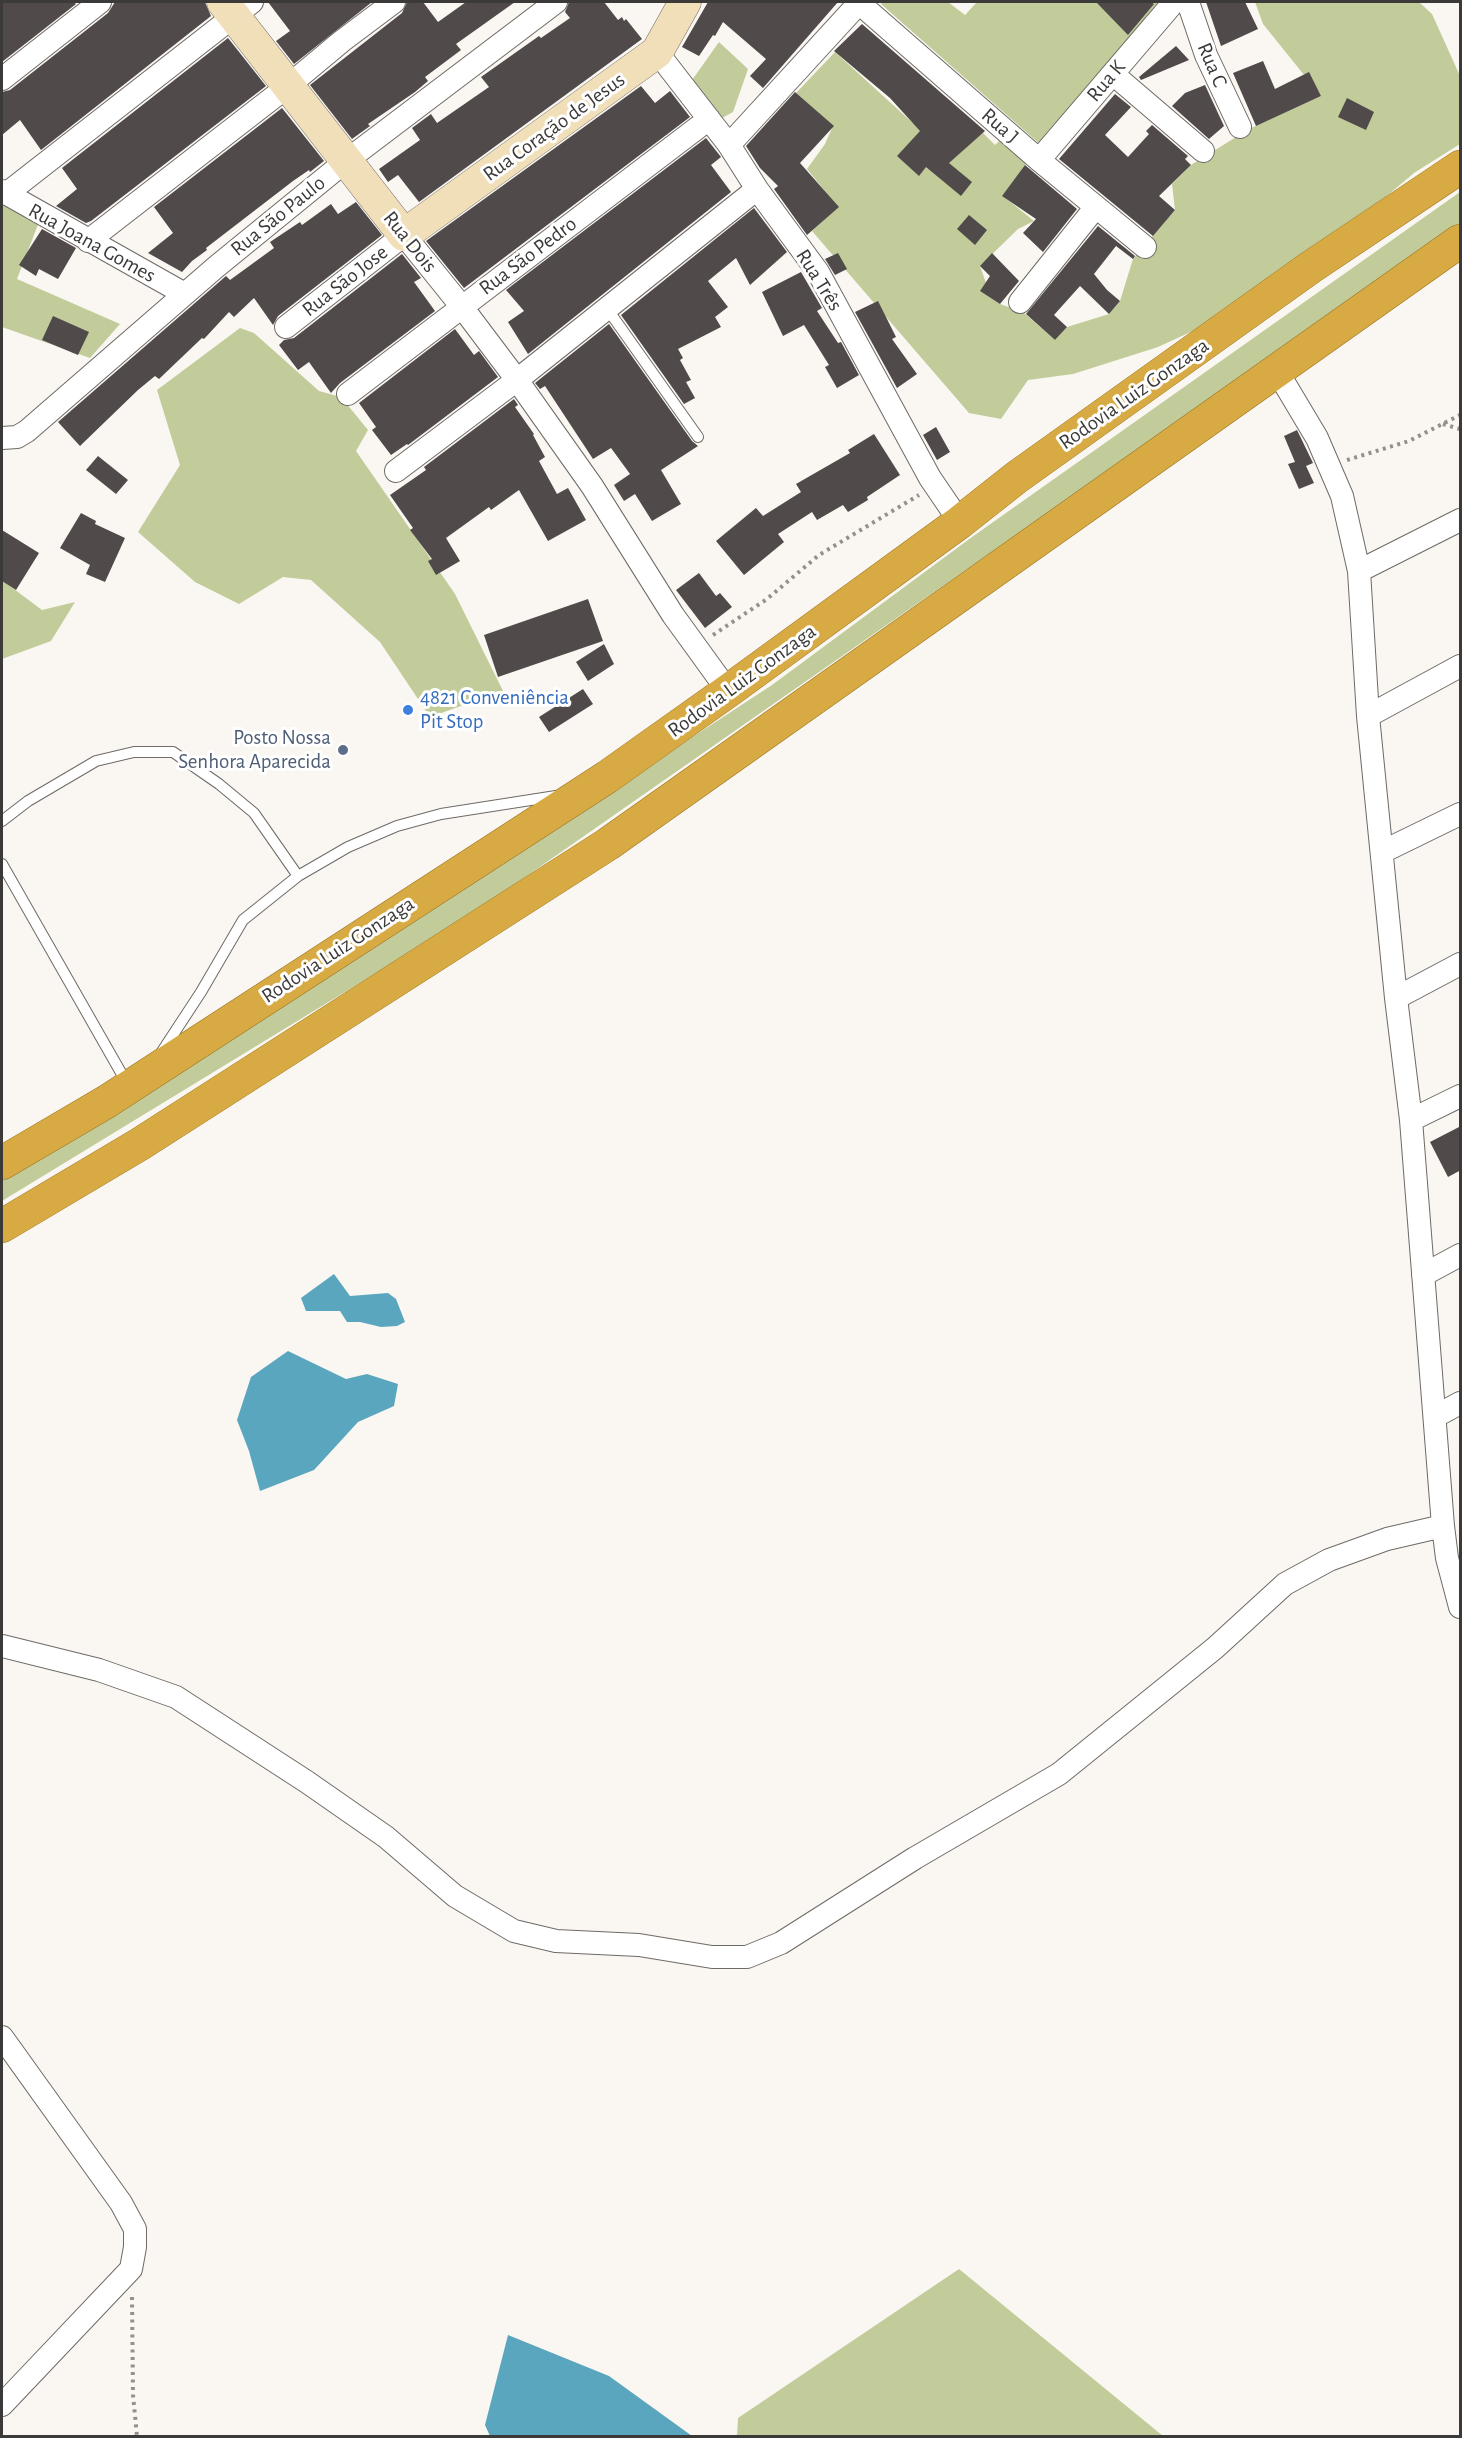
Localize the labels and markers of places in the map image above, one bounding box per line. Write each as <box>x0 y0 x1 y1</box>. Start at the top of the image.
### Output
place label: 4821 Conveniência Pit Stop <box>420 685 569 735</box>
marker: 4821 Conveniência Pit Stop <box>401 703 415 717</box>
place label: Posto Nossa Senhora Aparecida <box>178 725 331 775</box>
marker: Posto Nossa Senhora Aparecida <box>336 743 350 757</box>

